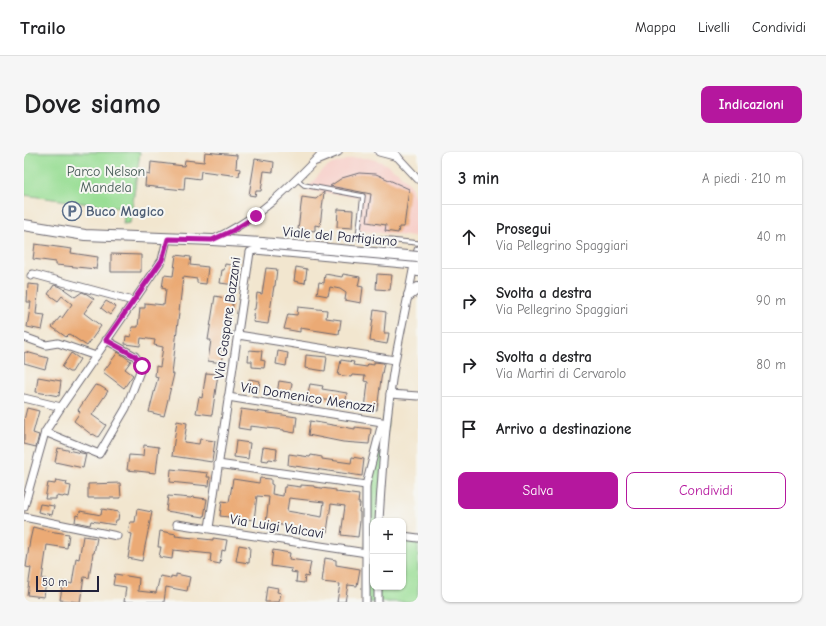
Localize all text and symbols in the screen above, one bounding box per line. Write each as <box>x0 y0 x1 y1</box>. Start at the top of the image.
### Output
text: Trailo <box>20 17 66 39</box>
text: Mappa <box>635 19 676 36</box>
text: Livelli <box>698 19 730 36</box>
text: Condividi <box>752 19 806 36</box>
button: Indicazioni <box>701 86 802 123</box>
text: Dove siamo <box>24 88 161 120</box>
park label: Parco Nelson Mandela <box>67 163 145 196</box>
text: 3 min <box>458 169 499 188</box>
text: A piedi · 210 m <box>702 171 786 186</box>
parking icon: Buco Magico <box>61 200 83 222</box>
place label: Buco Magico <box>86 203 164 220</box>
route end <box>247 207 265 225</box>
text: Prosegui <box>496 220 551 238</box>
street label: Viale del Partigiano <box>282 223 398 250</box>
icon: ahead <box>458 226 480 248</box>
text: 40 m <box>757 229 786 244</box>
text: Via Pellegrino Spaggiari <box>496 238 628 253</box>
street label: Via Gaspare Bazzani <box>211 256 244 380</box>
text: Svolta a destra <box>496 284 592 302</box>
icon: right <box>458 290 480 312</box>
text: 90 m <box>756 293 786 308</box>
text: Via Pellegrino Spaggiari <box>496 302 628 317</box>
text: Svolta a destra <box>496 348 592 366</box>
icon: right <box>458 354 480 376</box>
route start <box>133 357 151 375</box>
text: 80 m <box>756 357 786 372</box>
text: Via Martiri di Cervarolo <box>496 366 626 381</box>
street label: Via Domenico Menozzi <box>239 378 376 417</box>
icon: arrive <box>458 418 480 440</box>
text: Arrivo a destinazione <box>496 420 631 438</box>
button: Salva <box>458 472 618 509</box>
button: Condividi <box>626 472 786 509</box>
street label: Via Luigi Valcavi <box>229 511 325 542</box>
map controls <box>370 518 406 590</box>
button: + <box>370 518 406 554</box>
button: − <box>370 554 406 590</box>
scale bar <box>36 574 99 593</box>
text: 50 m <box>42 576 67 589</box>

